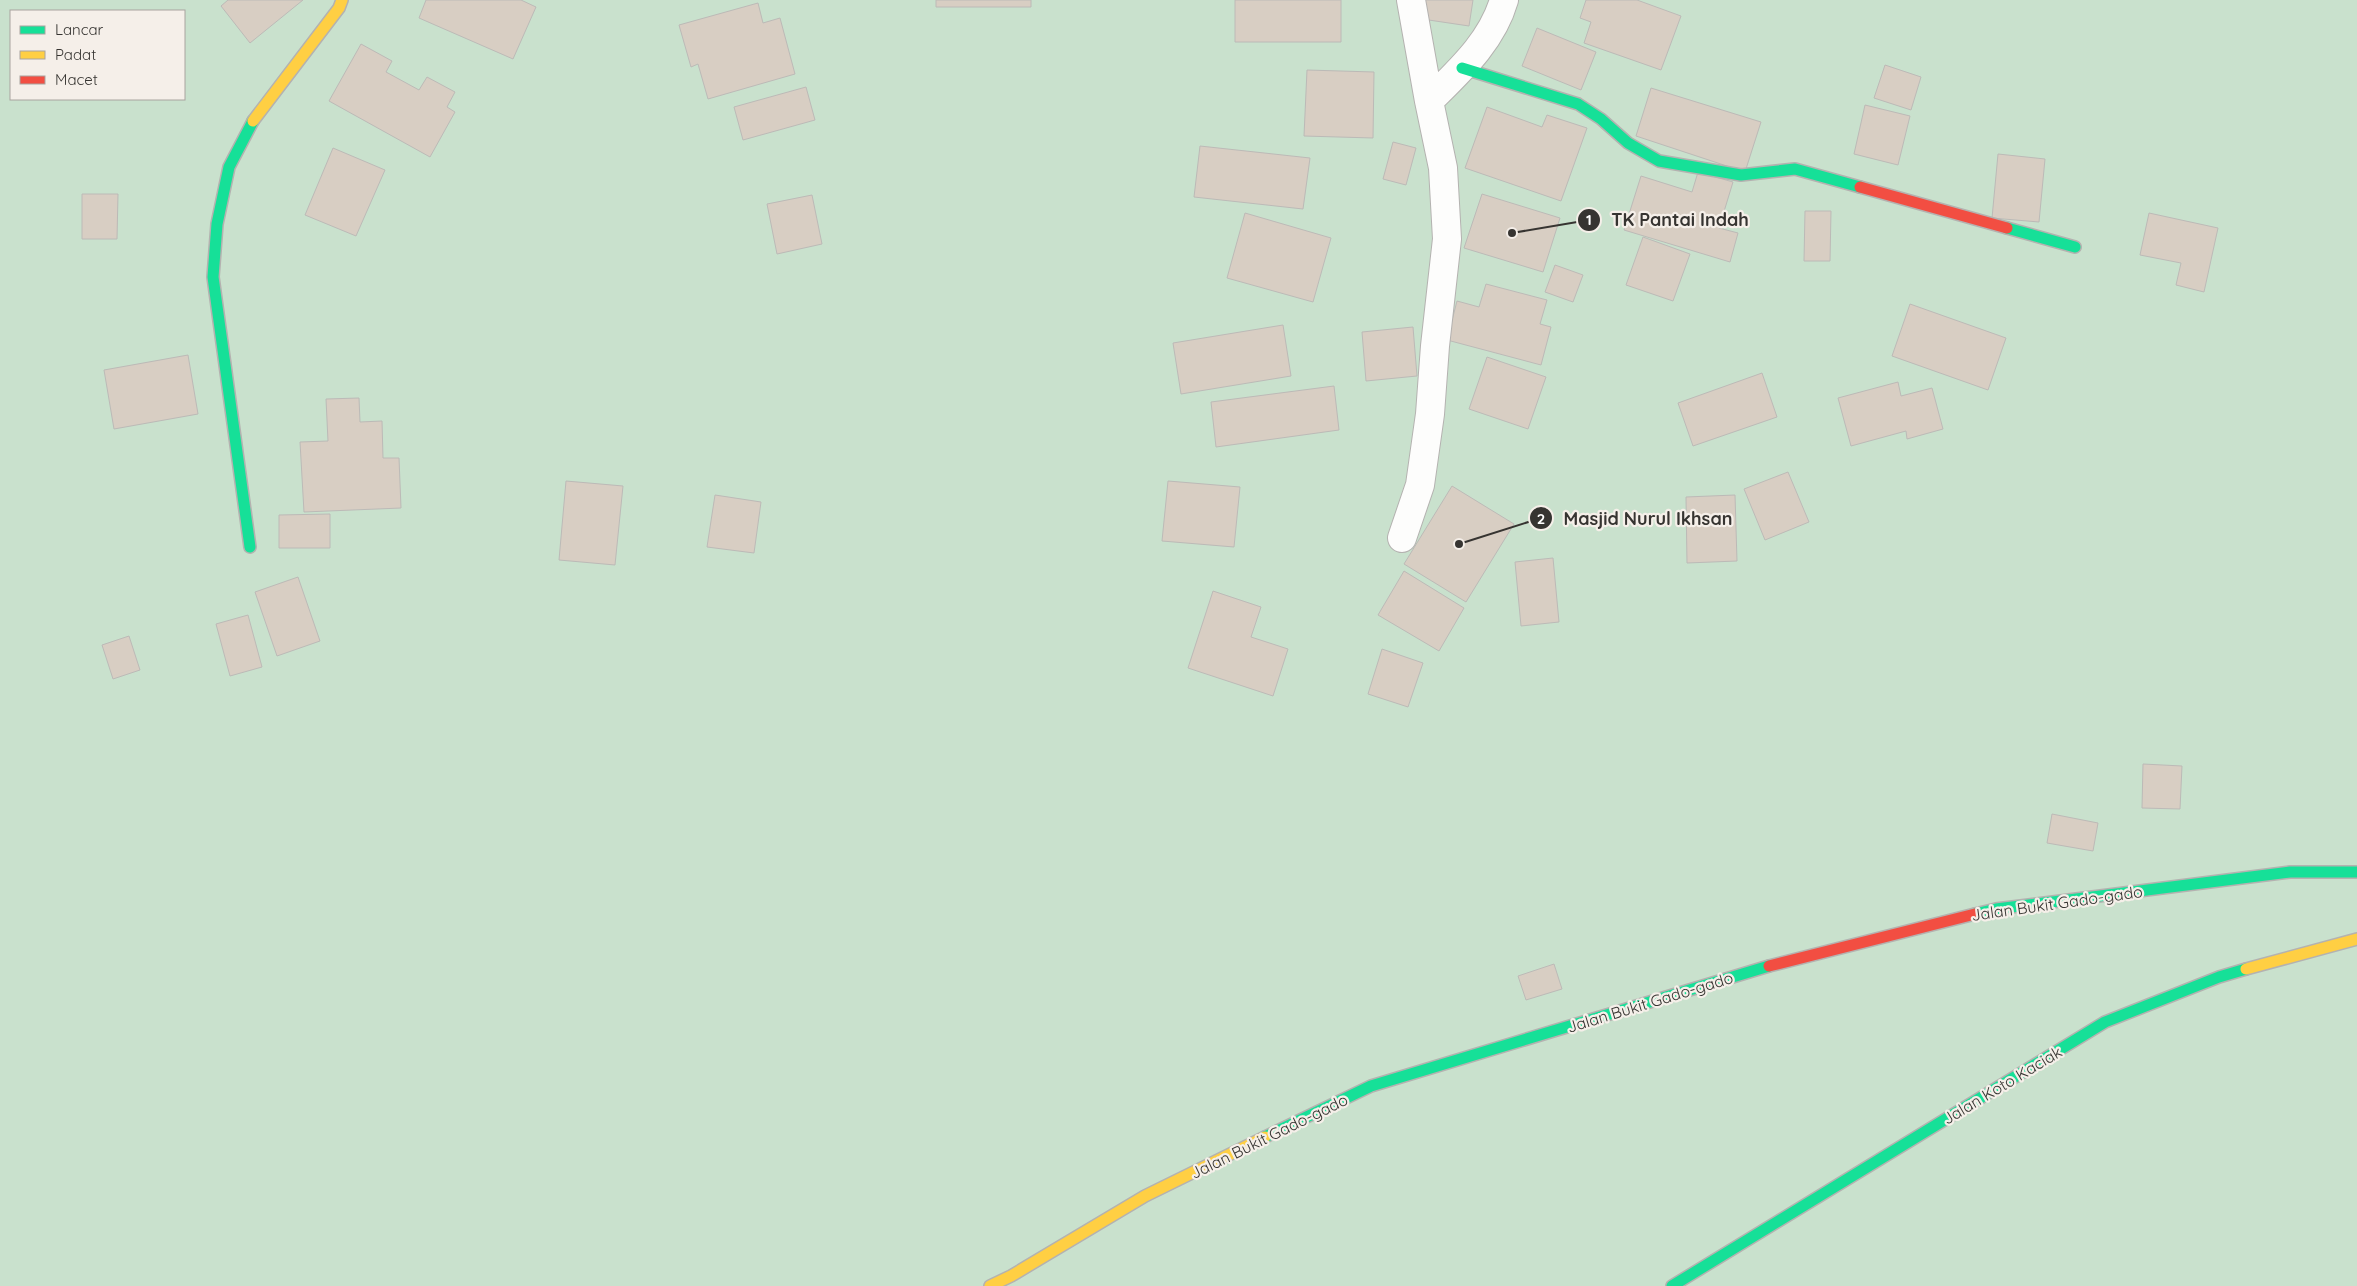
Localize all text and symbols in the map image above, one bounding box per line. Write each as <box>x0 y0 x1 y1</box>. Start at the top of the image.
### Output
legend <box>10 10 185 100</box>
text: Lancar <box>55 20 104 39</box>
text: Padat <box>55 45 96 64</box>
text: Macet <box>55 70 98 89</box>
callout: TK Pantai Indah <box>1576 203 1759 236</box>
text: TK Pantai Indah <box>1611 208 1749 231</box>
text: 1 <box>1586 210 1592 229</box>
callout: Masjid Nurul Ikhsan <box>1528 502 1742 535</box>
text: Masjid Nurul Ikhsan <box>1564 507 1732 530</box>
text: 2 <box>1537 509 1545 528</box>
street label: Jalan Bukit Gado-gado <box>1970 881 2144 925</box>
street label: Jalan Bukit Gado-gado <box>1564 967 1736 1037</box>
street label: Jalan Koto Kaciak <box>1939 1041 2065 1129</box>
street label: Jalan Bukit Gado-gado <box>1187 1089 1351 1183</box>

